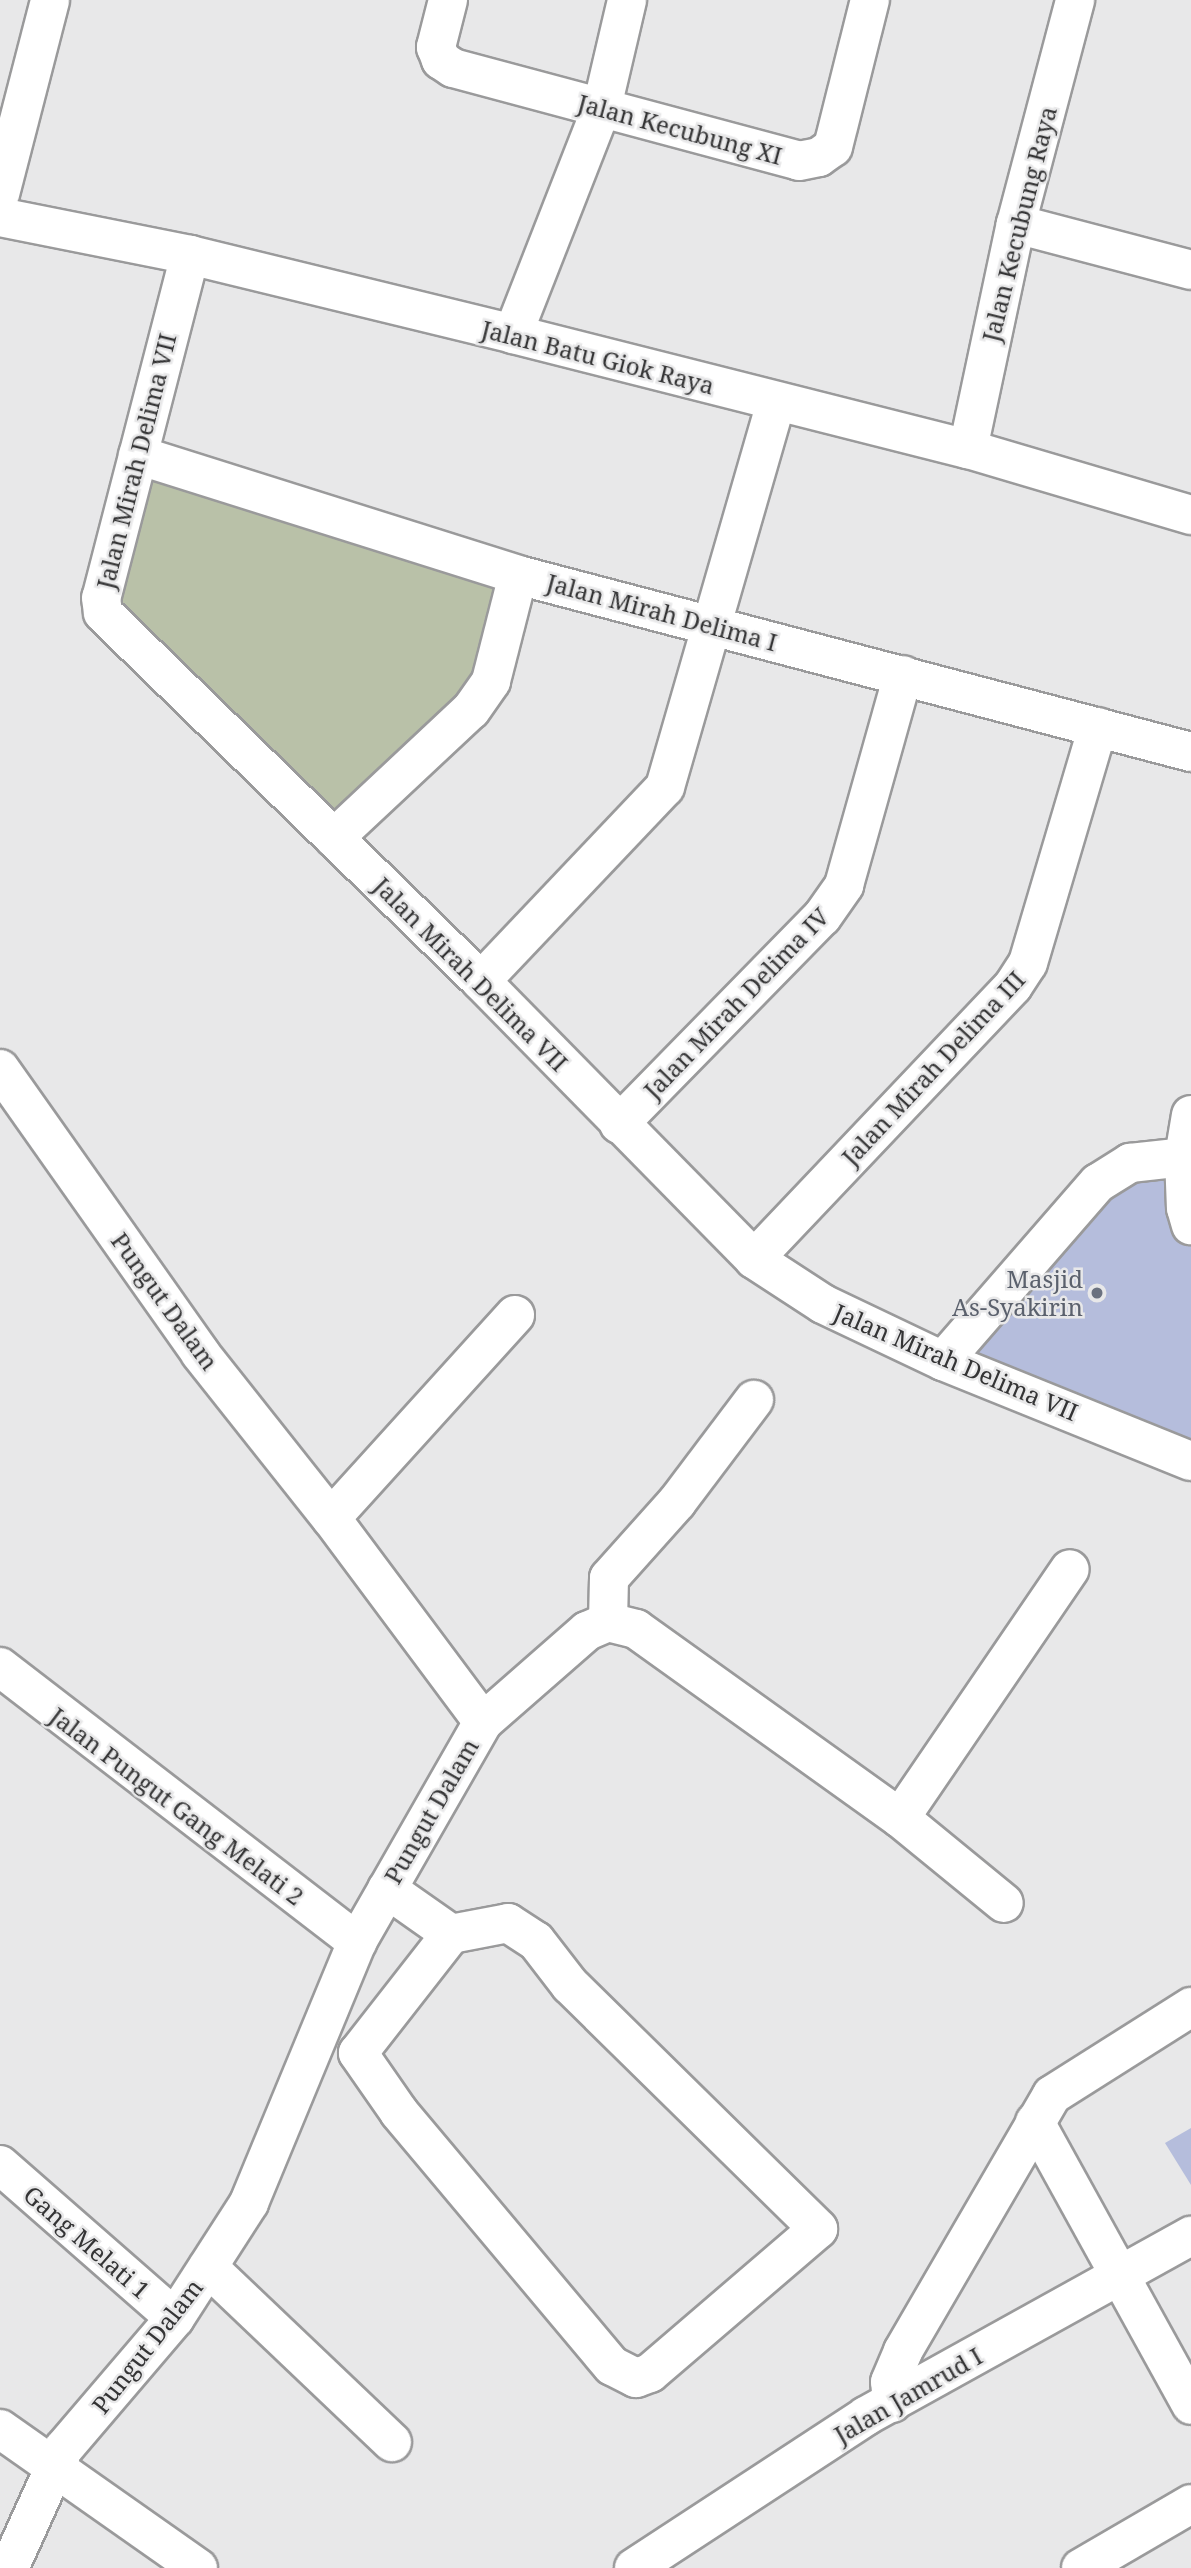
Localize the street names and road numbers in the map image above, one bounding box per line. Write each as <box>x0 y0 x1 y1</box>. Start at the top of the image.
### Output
street label: Jalan Kecubung XI <box>575 88 785 170</box>
street label: Jalan Kecubung Raya <box>976 103 1062 345</box>
street label: Jalan Batu Giok Raya <box>479 314 717 400</box>
street label: Jalan Mirah Delima VII <box>90 330 182 592</box>
street label: Jalan Mirah Delima I <box>544 567 780 657</box>
street label: Jalan Mirah Delima VII <box>368 871 574 1077</box>
street label: Jalan Mirah Delima IV <box>638 902 834 1104</box>
street label: Jalan Mirah Delima III <box>836 965 1030 1171</box>
street label: Pungut Dalam <box>106 1227 224 1375</box>
street label: Jalan Mirah Delima VII <box>830 1297 1082 1427</box>
street label: Jalan Pungut Gang Melati 2 <box>44 1701 310 1911</box>
street label: Pungut Dalam <box>378 1733 484 1889</box>
street label: Gang Melati 1 <box>18 2180 156 2304</box>
street label: Pungut Dalam <box>86 2273 208 2419</box>
street label: Jalan Jamrud I <box>829 2341 987 2449</box>

